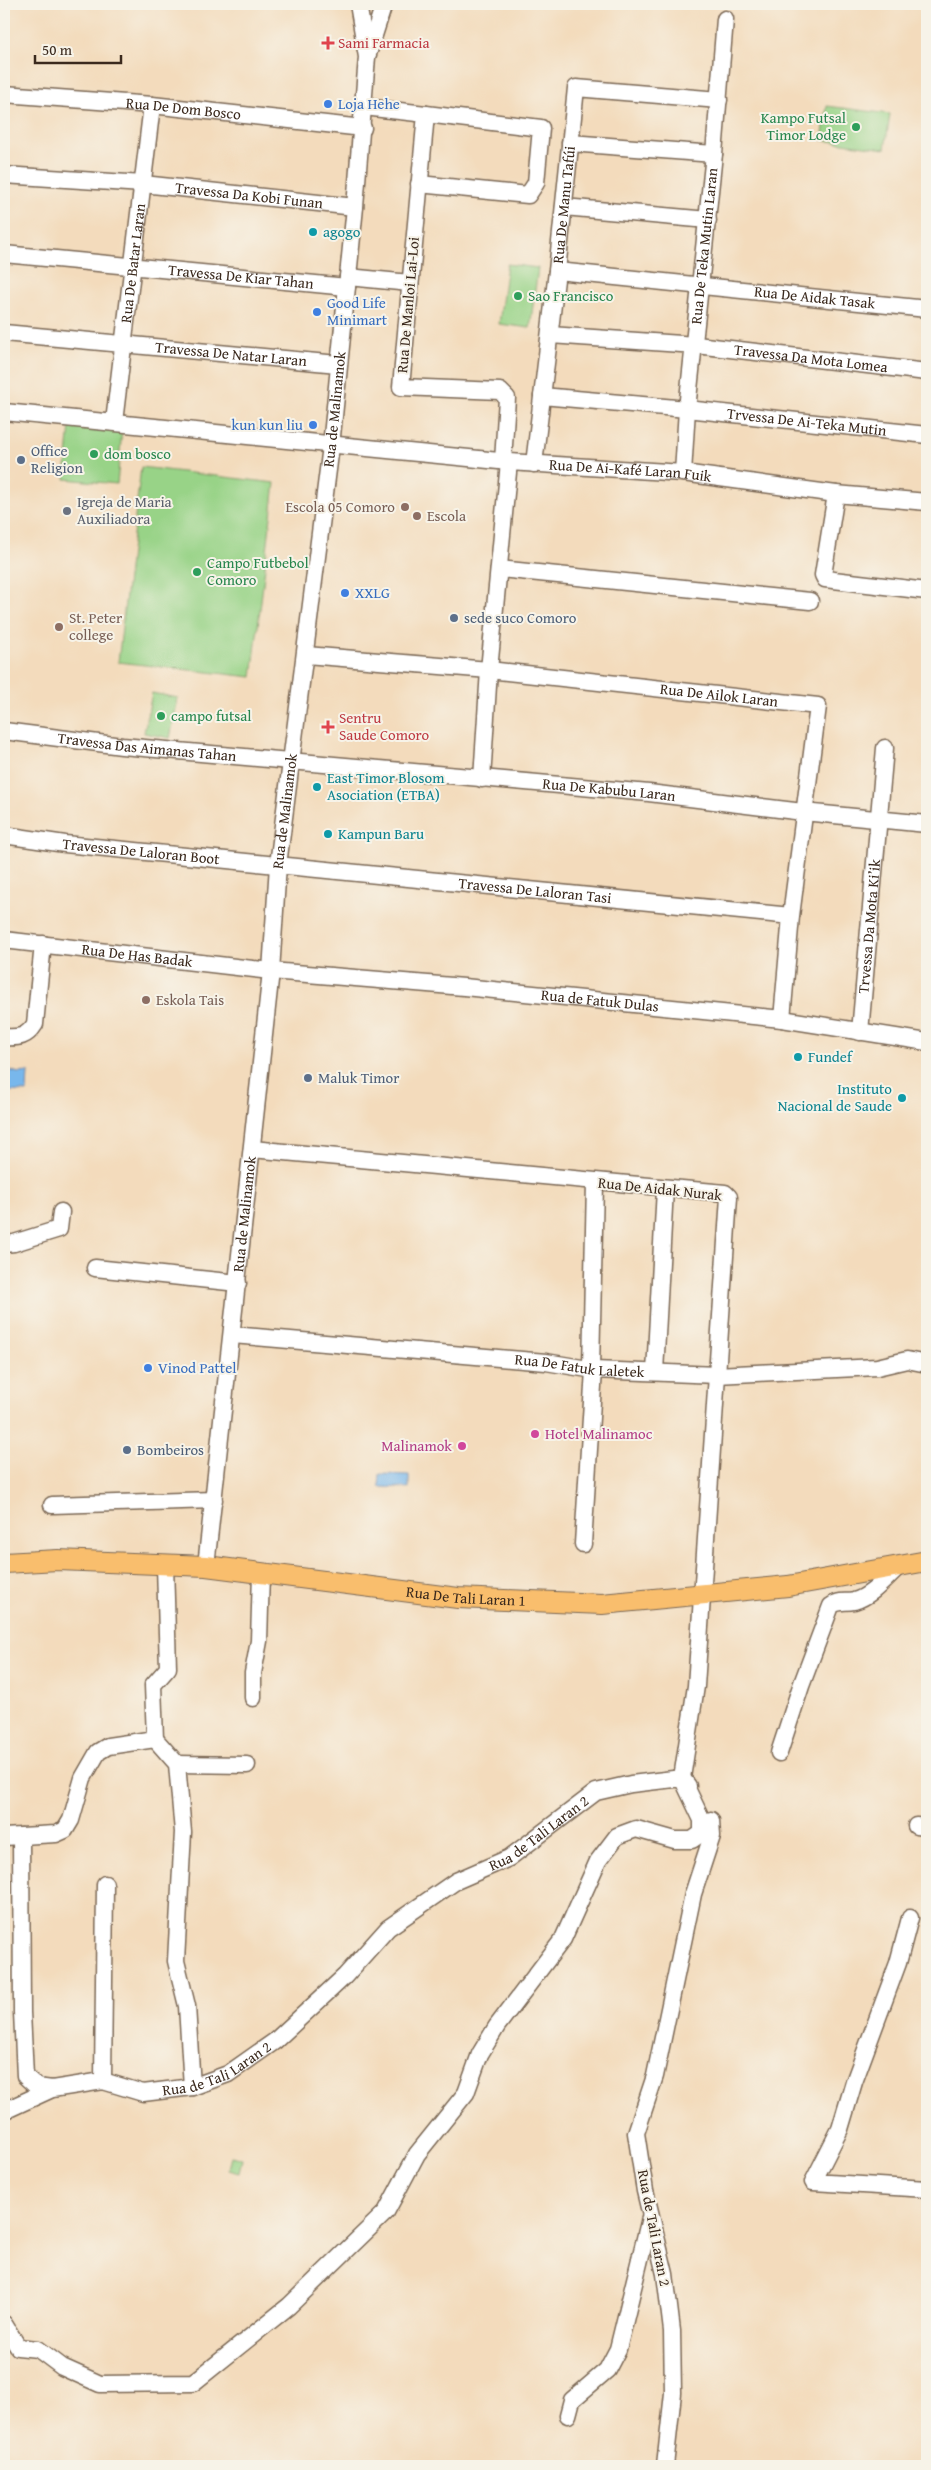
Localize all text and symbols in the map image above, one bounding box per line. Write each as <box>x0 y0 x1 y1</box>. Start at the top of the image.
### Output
scale bar <box>35 32 121 64</box>
place label: Sami Farmacia <box>338 32 429 53</box>
marker: Sami Farmacia <box>322 37 334 49</box>
text: 50 m <box>42 39 73 60</box>
street label: Rua De Dom Bosco <box>125 92 242 125</box>
place label: Loja Hehe <box>338 93 400 114</box>
marker: Loja Hehe <box>322 98 334 110</box>
place label: Kampo Futsal Timor Lodge <box>761 107 846 145</box>
marker: Kampo Futsal Timor Lodge <box>850 121 862 133</box>
street label: Rua De Manu Tafúi <box>547 145 580 264</box>
street label: Rua De Teka Mutin Laran <box>685 166 723 325</box>
street label: Travessa Da Kobi Funan <box>174 177 325 214</box>
street label: Rua De Batar Laran <box>115 202 150 324</box>
place label: agogo <box>323 221 361 242</box>
marker: agogo <box>307 226 319 238</box>
street label: Rua De Manloi Lai-Loi <box>391 236 424 374</box>
street label: Travessa De Kiar Tahan <box>167 259 315 294</box>
street label: Rua De Aidak Tasak <box>753 280 877 314</box>
place label: Sao Francisco <box>528 285 614 306</box>
marker: Sao Francisco <box>512 290 524 302</box>
place label: Good Life Minimart <box>327 292 388 330</box>
marker: Good Life Minimart <box>311 306 323 318</box>
street label: Travessa De Natar Laran <box>154 336 308 371</box>
street label: Travessa Da Mota Lomea <box>733 339 889 377</box>
street label: Rua de Malinamok <box>317 350 350 468</box>
street label: Trvessa De Ai-Teka Mutin <box>726 402 888 441</box>
place label: kun kun liu <box>232 414 304 435</box>
marker: kun kun liu <box>307 419 319 431</box>
place label: Office Religion <box>31 440 83 478</box>
place label: dom bosco <box>104 443 171 464</box>
marker: dom bosco <box>88 448 100 460</box>
marker: Office Religion <box>15 454 27 466</box>
street label: Rua De Ai-Kafé Laran Fuik <box>548 454 713 487</box>
place label: Igreja de Maria Auxiliadora <box>77 491 172 529</box>
place label: Escola 05 Comoro <box>285 496 395 517</box>
marker: Escola 05 Comoro <box>399 501 411 513</box>
marker: Igreja de Maria Auxiliadora <box>61 505 73 517</box>
place label: Escola <box>427 505 466 526</box>
marker: Escola <box>411 510 423 522</box>
place label: Campo Futbebol Comoro <box>207 552 309 590</box>
marker: Campo Futbebol Comoro <box>191 566 203 578</box>
place label: XXLG <box>355 582 390 603</box>
marker: XXLG <box>339 587 351 599</box>
place label: St. Peter college <box>69 607 122 645</box>
place label: sede suco Comoro <box>464 607 577 628</box>
marker: sede suco Comoro <box>448 612 460 624</box>
marker: St. Peter college <box>53 621 65 633</box>
street label: Rua De Ailok Laran <box>659 678 780 712</box>
place label: campo futsal <box>171 705 252 726</box>
place label: Sentru Saude Comoro <box>339 707 430 745</box>
marker: campo futsal <box>155 710 167 722</box>
marker: Sentru Saude Comoro <box>321 720 335 734</box>
street label: Travessa Das Aimanas Tahan <box>56 727 238 766</box>
street label: Rua de Malinamok <box>267 752 302 870</box>
place label: East Timor Blosom Asociation (ETBA) <box>327 767 445 805</box>
street label: Rua De Kabubu Laran <box>542 773 678 806</box>
marker: East Timor Blosom Asociation (ETBA) <box>311 781 323 793</box>
place label: Kampun Baru <box>338 823 425 844</box>
marker: Kampun Baru <box>322 828 334 840</box>
street label: Travessa De Laloran Boot <box>62 833 221 869</box>
street label: Trvessa Da Mota Ki’ik <box>852 858 885 994</box>
street label: Travessa De Laloran Tasi <box>458 872 613 908</box>
street label: Rua De Has Badak <box>81 938 194 972</box>
street label: Rua de Fatuk Dulas <box>540 984 660 1017</box>
place label: Eskola Tais <box>156 989 224 1010</box>
marker: Eskola Tais <box>140 994 152 1006</box>
place label: Fundef <box>808 1046 854 1067</box>
marker: Fundef <box>792 1051 804 1063</box>
place label: Maluk Timor <box>318 1067 399 1088</box>
marker: Maluk Timor <box>302 1072 314 1084</box>
place label: Instituto Nacional de Saude <box>778 1078 892 1116</box>
marker: Instituto Nacional de Saude <box>896 1092 908 1104</box>
street label: Rua de Malinamok <box>227 1155 261 1273</box>
street label: Rua De Aidak Nurak <box>597 1172 723 1205</box>
street label: Rua De Fatuk Laletek <box>514 1348 645 1382</box>
place label: Vinod Pattel <box>158 1357 236 1378</box>
marker: Vinod Pattel <box>142 1362 154 1374</box>
place label: Hotel Malinamoc <box>545 1423 653 1444</box>
marker: Hotel Malinamoc <box>529 1428 541 1440</box>
place label: Malinamok <box>381 1435 452 1456</box>
place label: Bombeiros <box>137 1439 204 1460</box>
marker: Malinamok <box>456 1440 468 1452</box>
marker: Bombeiros <box>121 1444 133 1456</box>
street label: Rua De Tali Laran 1 <box>405 1581 526 1611</box>
street label: Rua de Tali Laran 2 <box>485 1790 593 1876</box>
street label: Rua de Tali Laran 2 <box>161 2036 275 2101</box>
street label: Rua de Tali Laran 2 <box>633 2168 676 2288</box>

